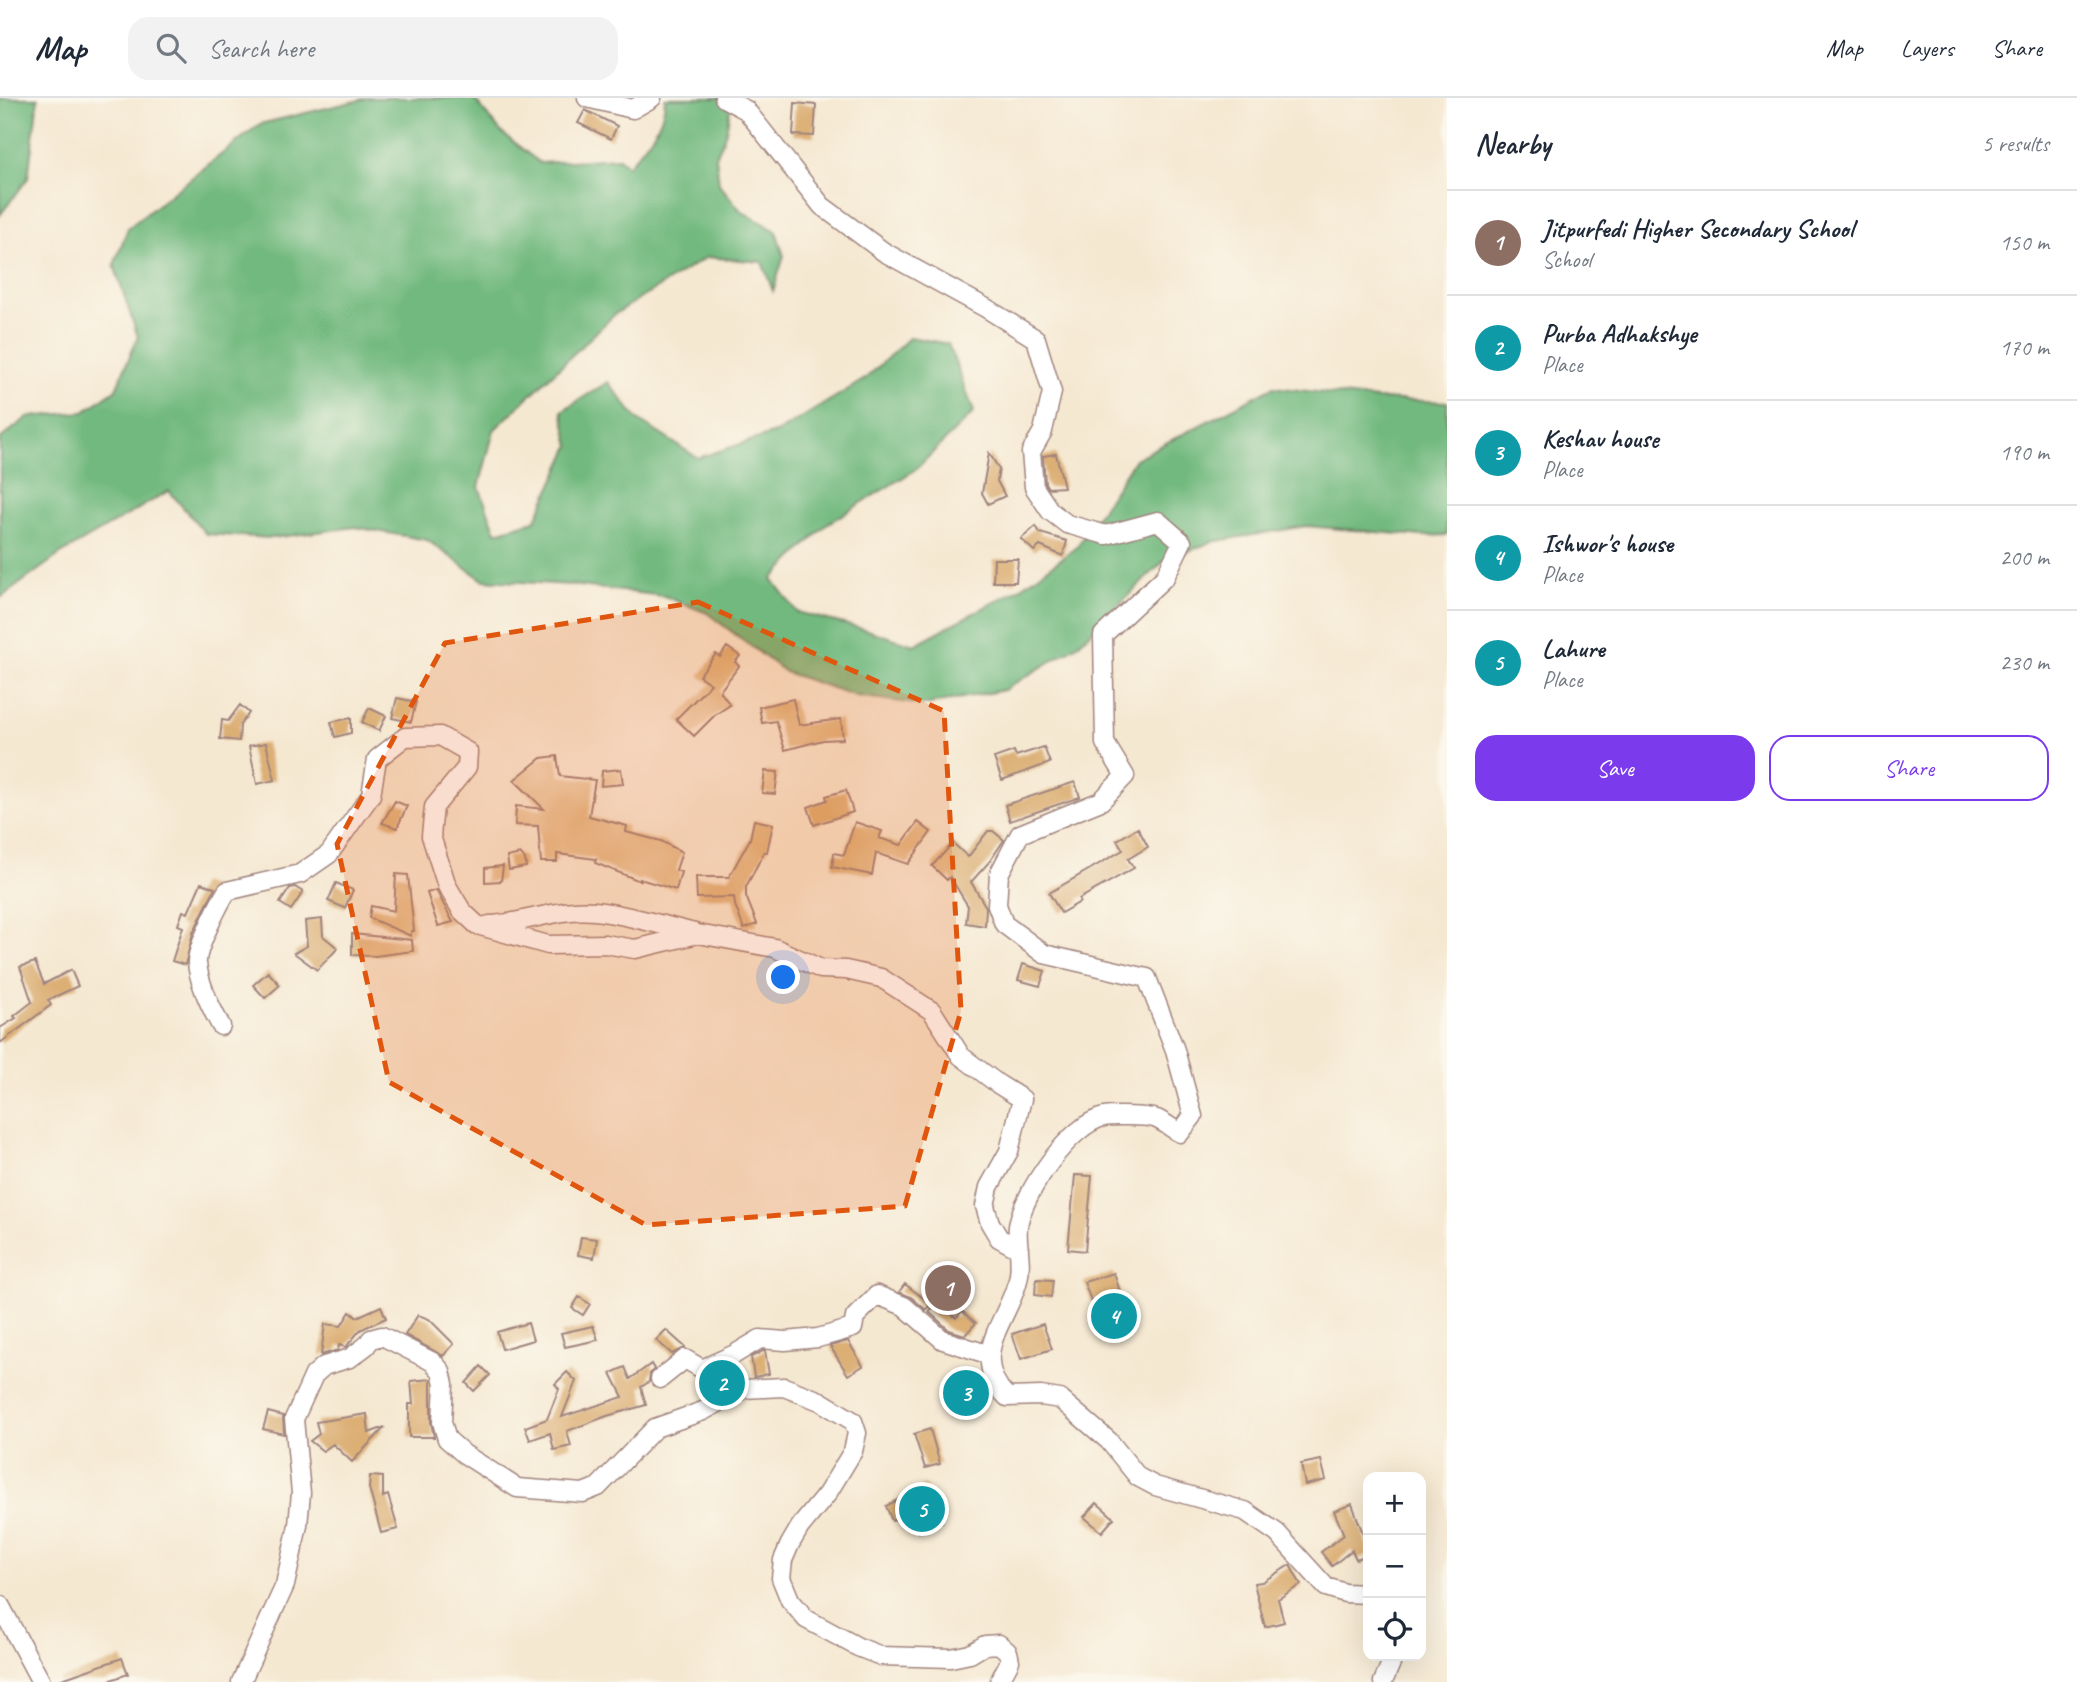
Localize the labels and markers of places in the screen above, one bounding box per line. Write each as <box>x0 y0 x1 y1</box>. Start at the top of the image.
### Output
pin: 1 <box>925 1262 971 1314</box>
pin: 4 <box>1091 1290 1137 1342</box>
pin: 2 <box>699 1357 745 1409</box>
pin: 3 <box>943 1367 989 1419</box>
pin: 5 <box>899 1483 945 1535</box>

